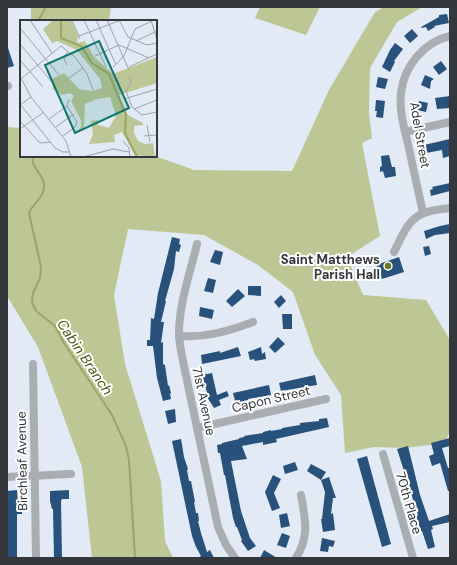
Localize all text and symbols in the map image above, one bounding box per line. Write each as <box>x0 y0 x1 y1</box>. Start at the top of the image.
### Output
inset map <box>20 20 157 157</box>
street label: Adel Street <box>406 101 434 169</box>
place label: Saint Matthews Parish Hall <box>281 251 380 283</box>
marker: Saint Matthews Parish Hall <box>383 261 393 271</box>
water label: Cabin Branch <box>53 316 117 398</box>
street label: 71st Avenue <box>188 365 220 437</box>
street label: Capon Street <box>230 382 312 416</box>
street label: Birchleaf Avenue <box>13 411 31 511</box>
street label: 70th Place <box>392 470 426 536</box>

